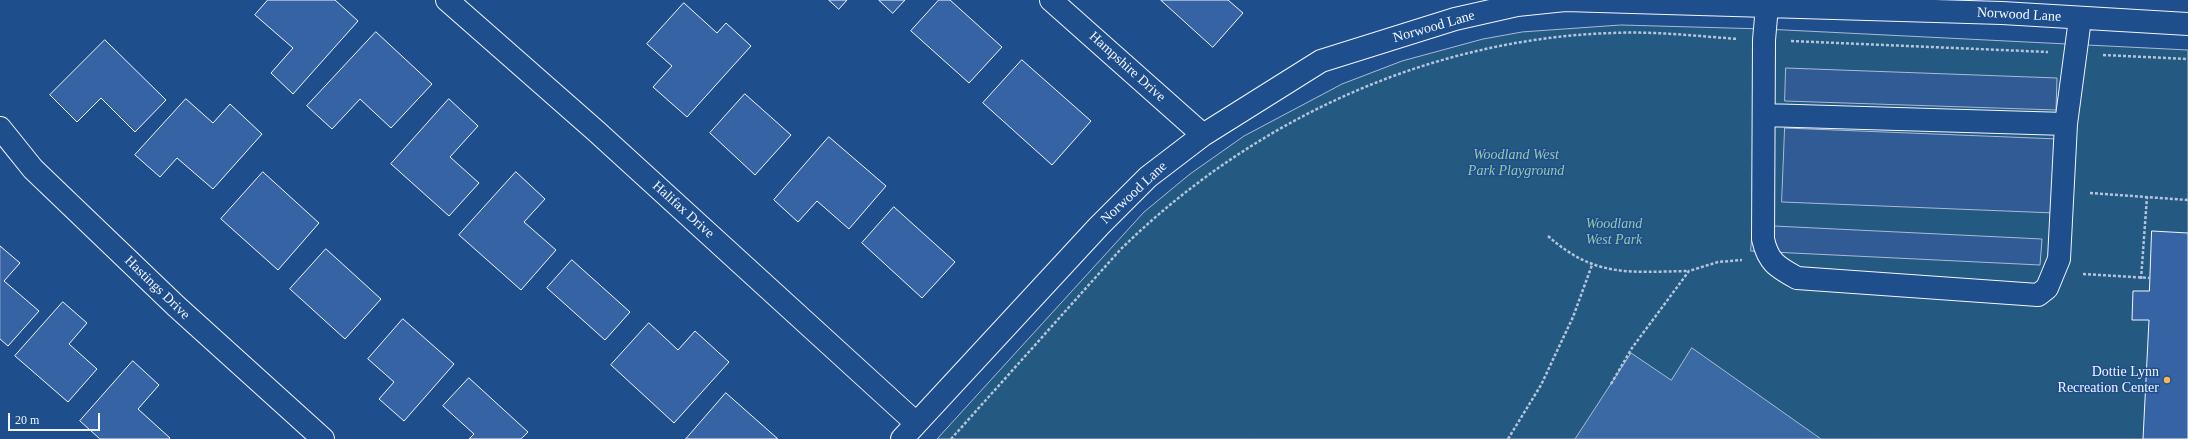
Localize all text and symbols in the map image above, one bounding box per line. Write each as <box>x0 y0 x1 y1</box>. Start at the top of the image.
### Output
street label: Norwood Lane <box>1976 4 2062 26</box>
street label: Norwood Lane <box>1391 7 1477 47</box>
street label: Hampshire Drive <box>1085 28 1169 106</box>
park label: Woodland West Park Playground <box>1468 147 1564 180</box>
street label: Norwood Lane <box>1097 158 1171 228</box>
street label: Halifax Drive <box>649 178 717 242</box>
park label: Woodland West Park <box>1586 216 1642 248</box>
street label: Hastings Drive <box>121 253 193 323</box>
place label: Dottie Lynn Recreation Center <box>2058 364 2159 396</box>
marker: Dottie Lynn Recreation Center <box>2162 375 2172 385</box>
scale bar <box>10 405 102 431</box>
text: 20 m <box>15 413 39 427</box>

